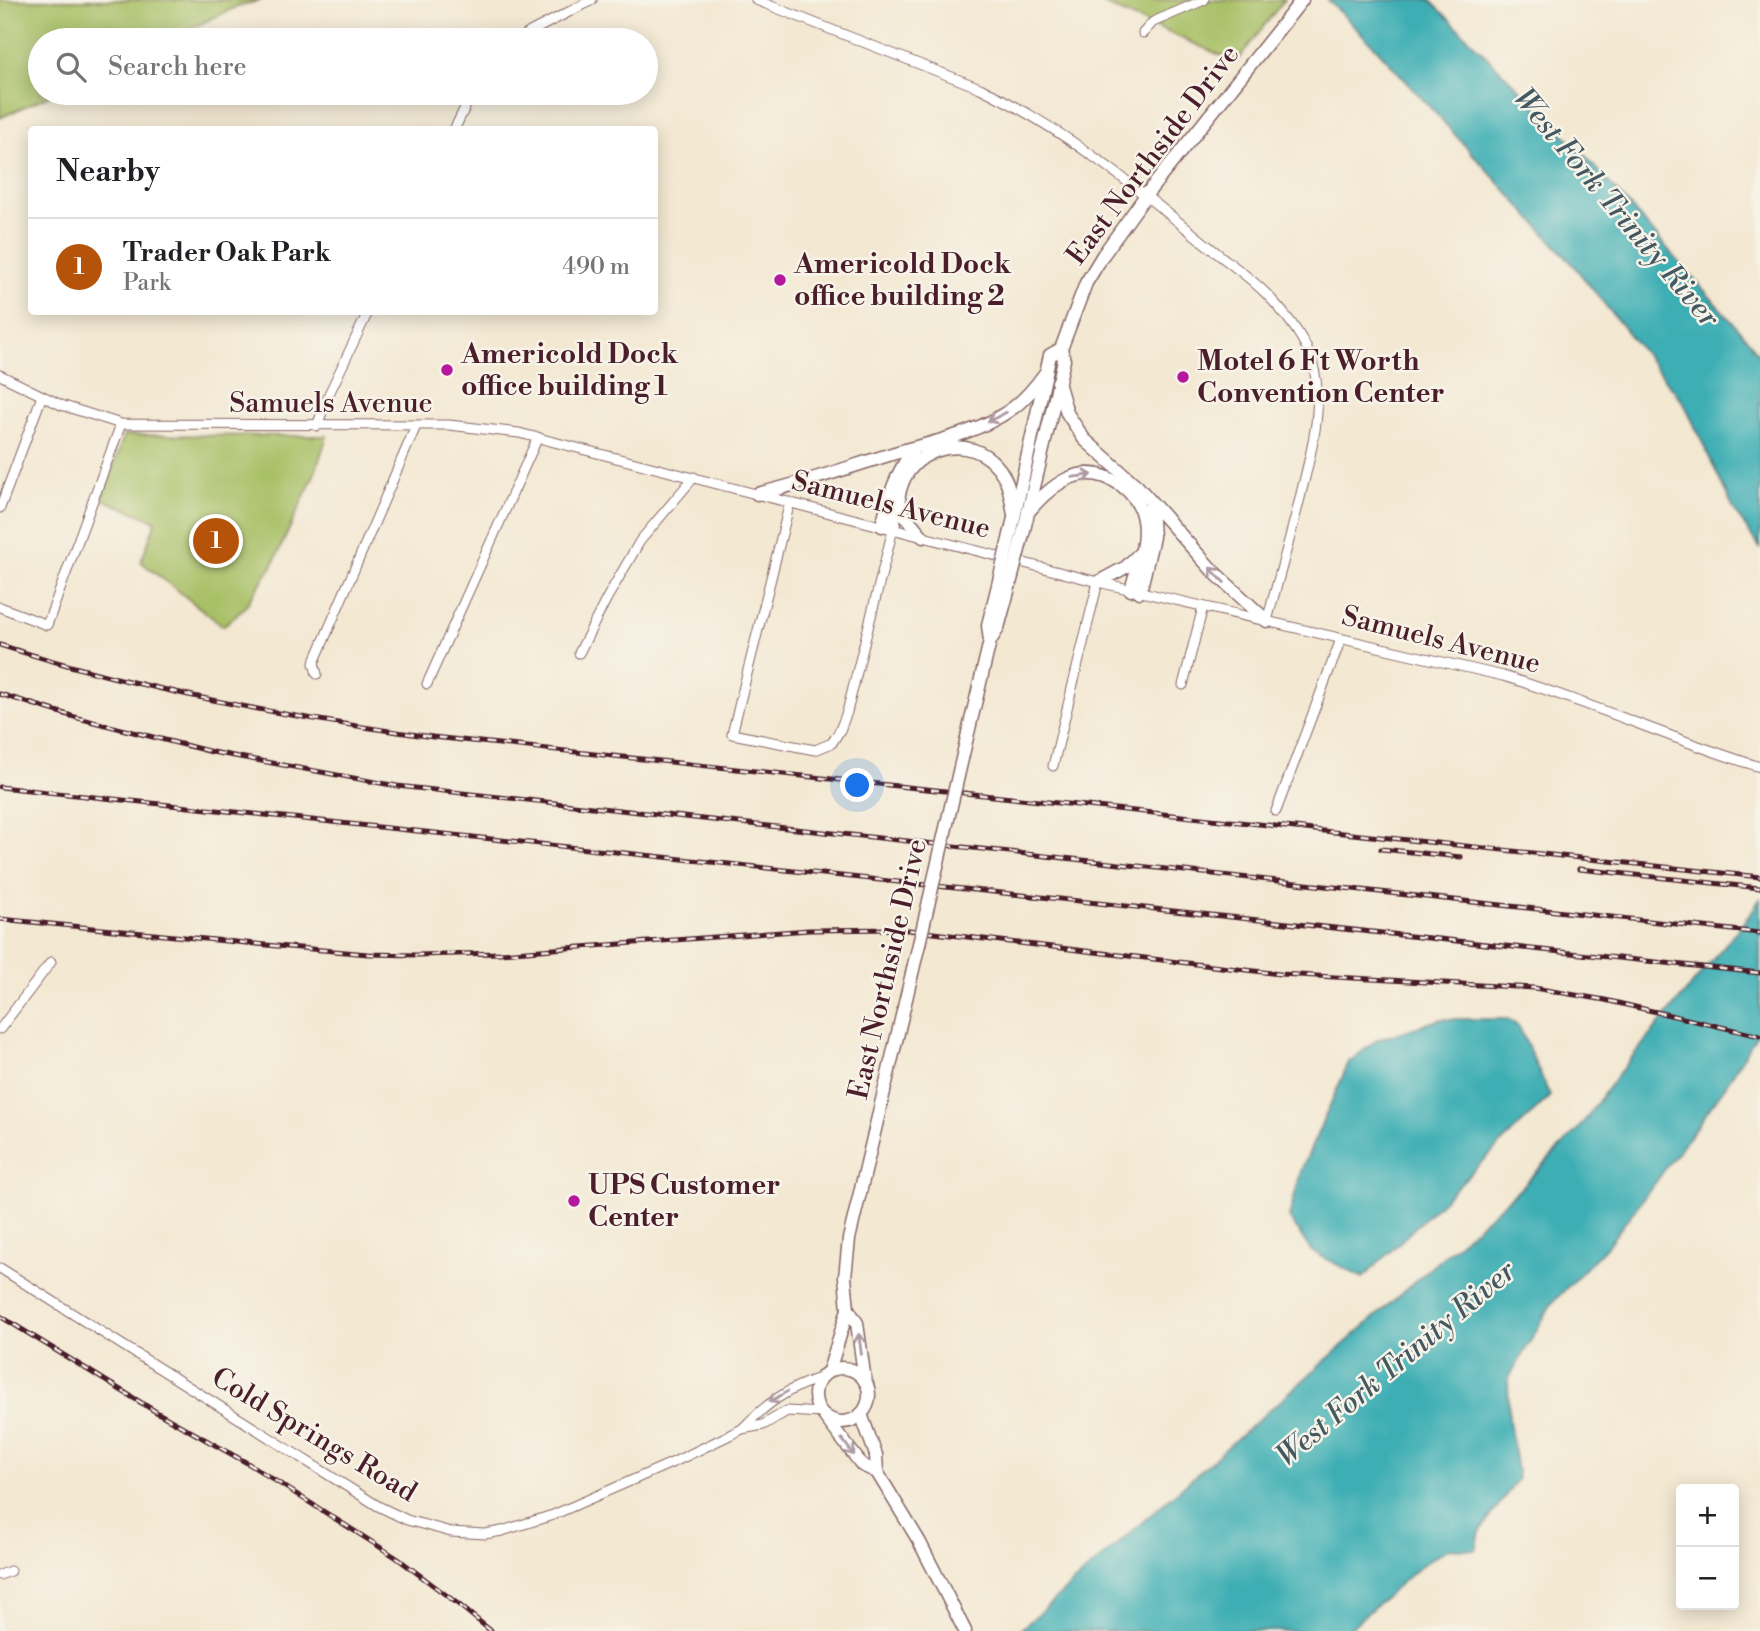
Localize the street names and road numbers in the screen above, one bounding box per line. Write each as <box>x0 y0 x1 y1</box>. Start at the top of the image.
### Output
street label: East Northside Drive <box>1059 38 1247 272</box>
street label: Samuels Avenue <box>229 386 433 421</box>
street label: Samuels Avenue <box>788 463 994 547</box>
street label: Samuels Avenue <box>1338 598 1544 682</box>
street label: East Northside Drive <box>841 835 935 1103</box>
street label: Cold Springs Road <box>205 1360 423 1510</box>

